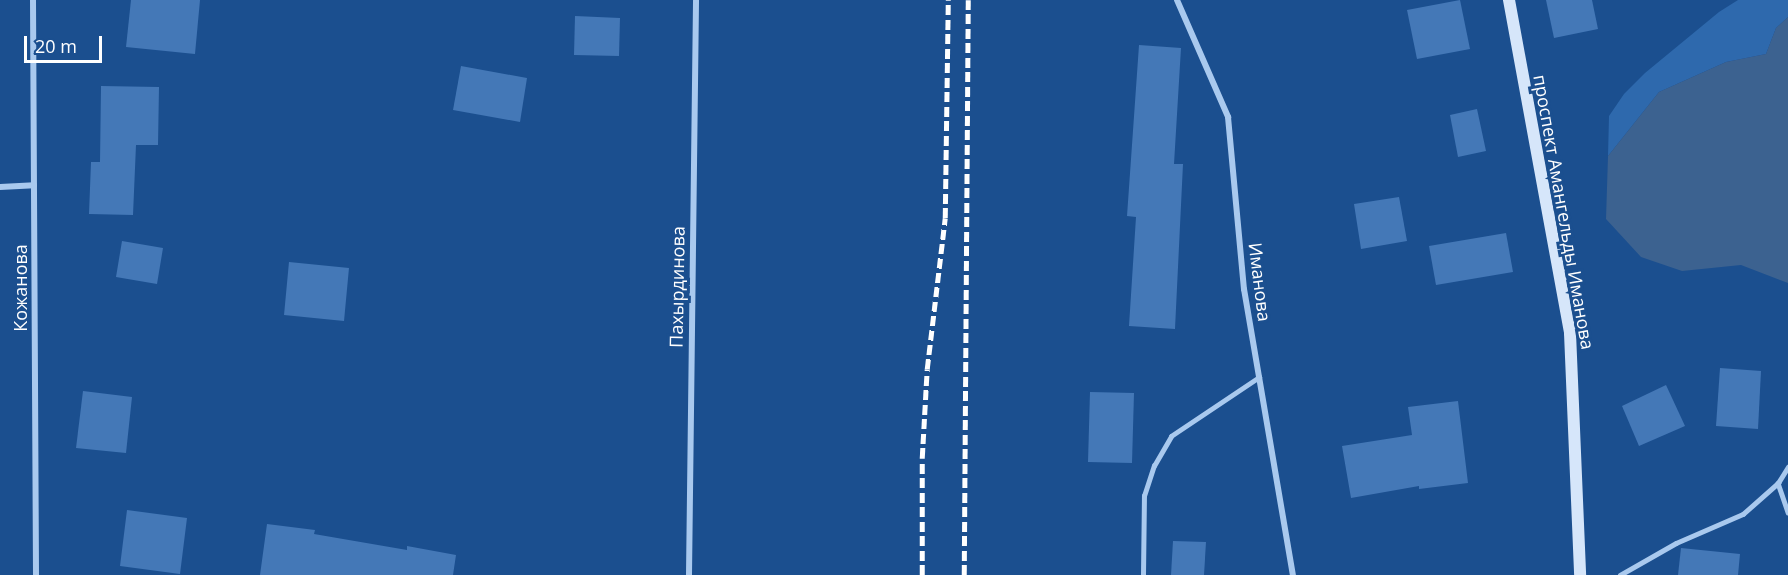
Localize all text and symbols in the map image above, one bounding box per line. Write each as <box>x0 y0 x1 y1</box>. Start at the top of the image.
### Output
scale bar <box>27 24 105 62</box>
text: 20 m <box>35 34 77 58</box>
street label: проспект Амангельды Иманова <box>1529 73 1599 351</box>
street label: Пахырдинова <box>665 226 689 348</box>
street label: Иманова <box>1244 241 1276 323</box>
street label: Кожанова <box>9 244 31 332</box>

